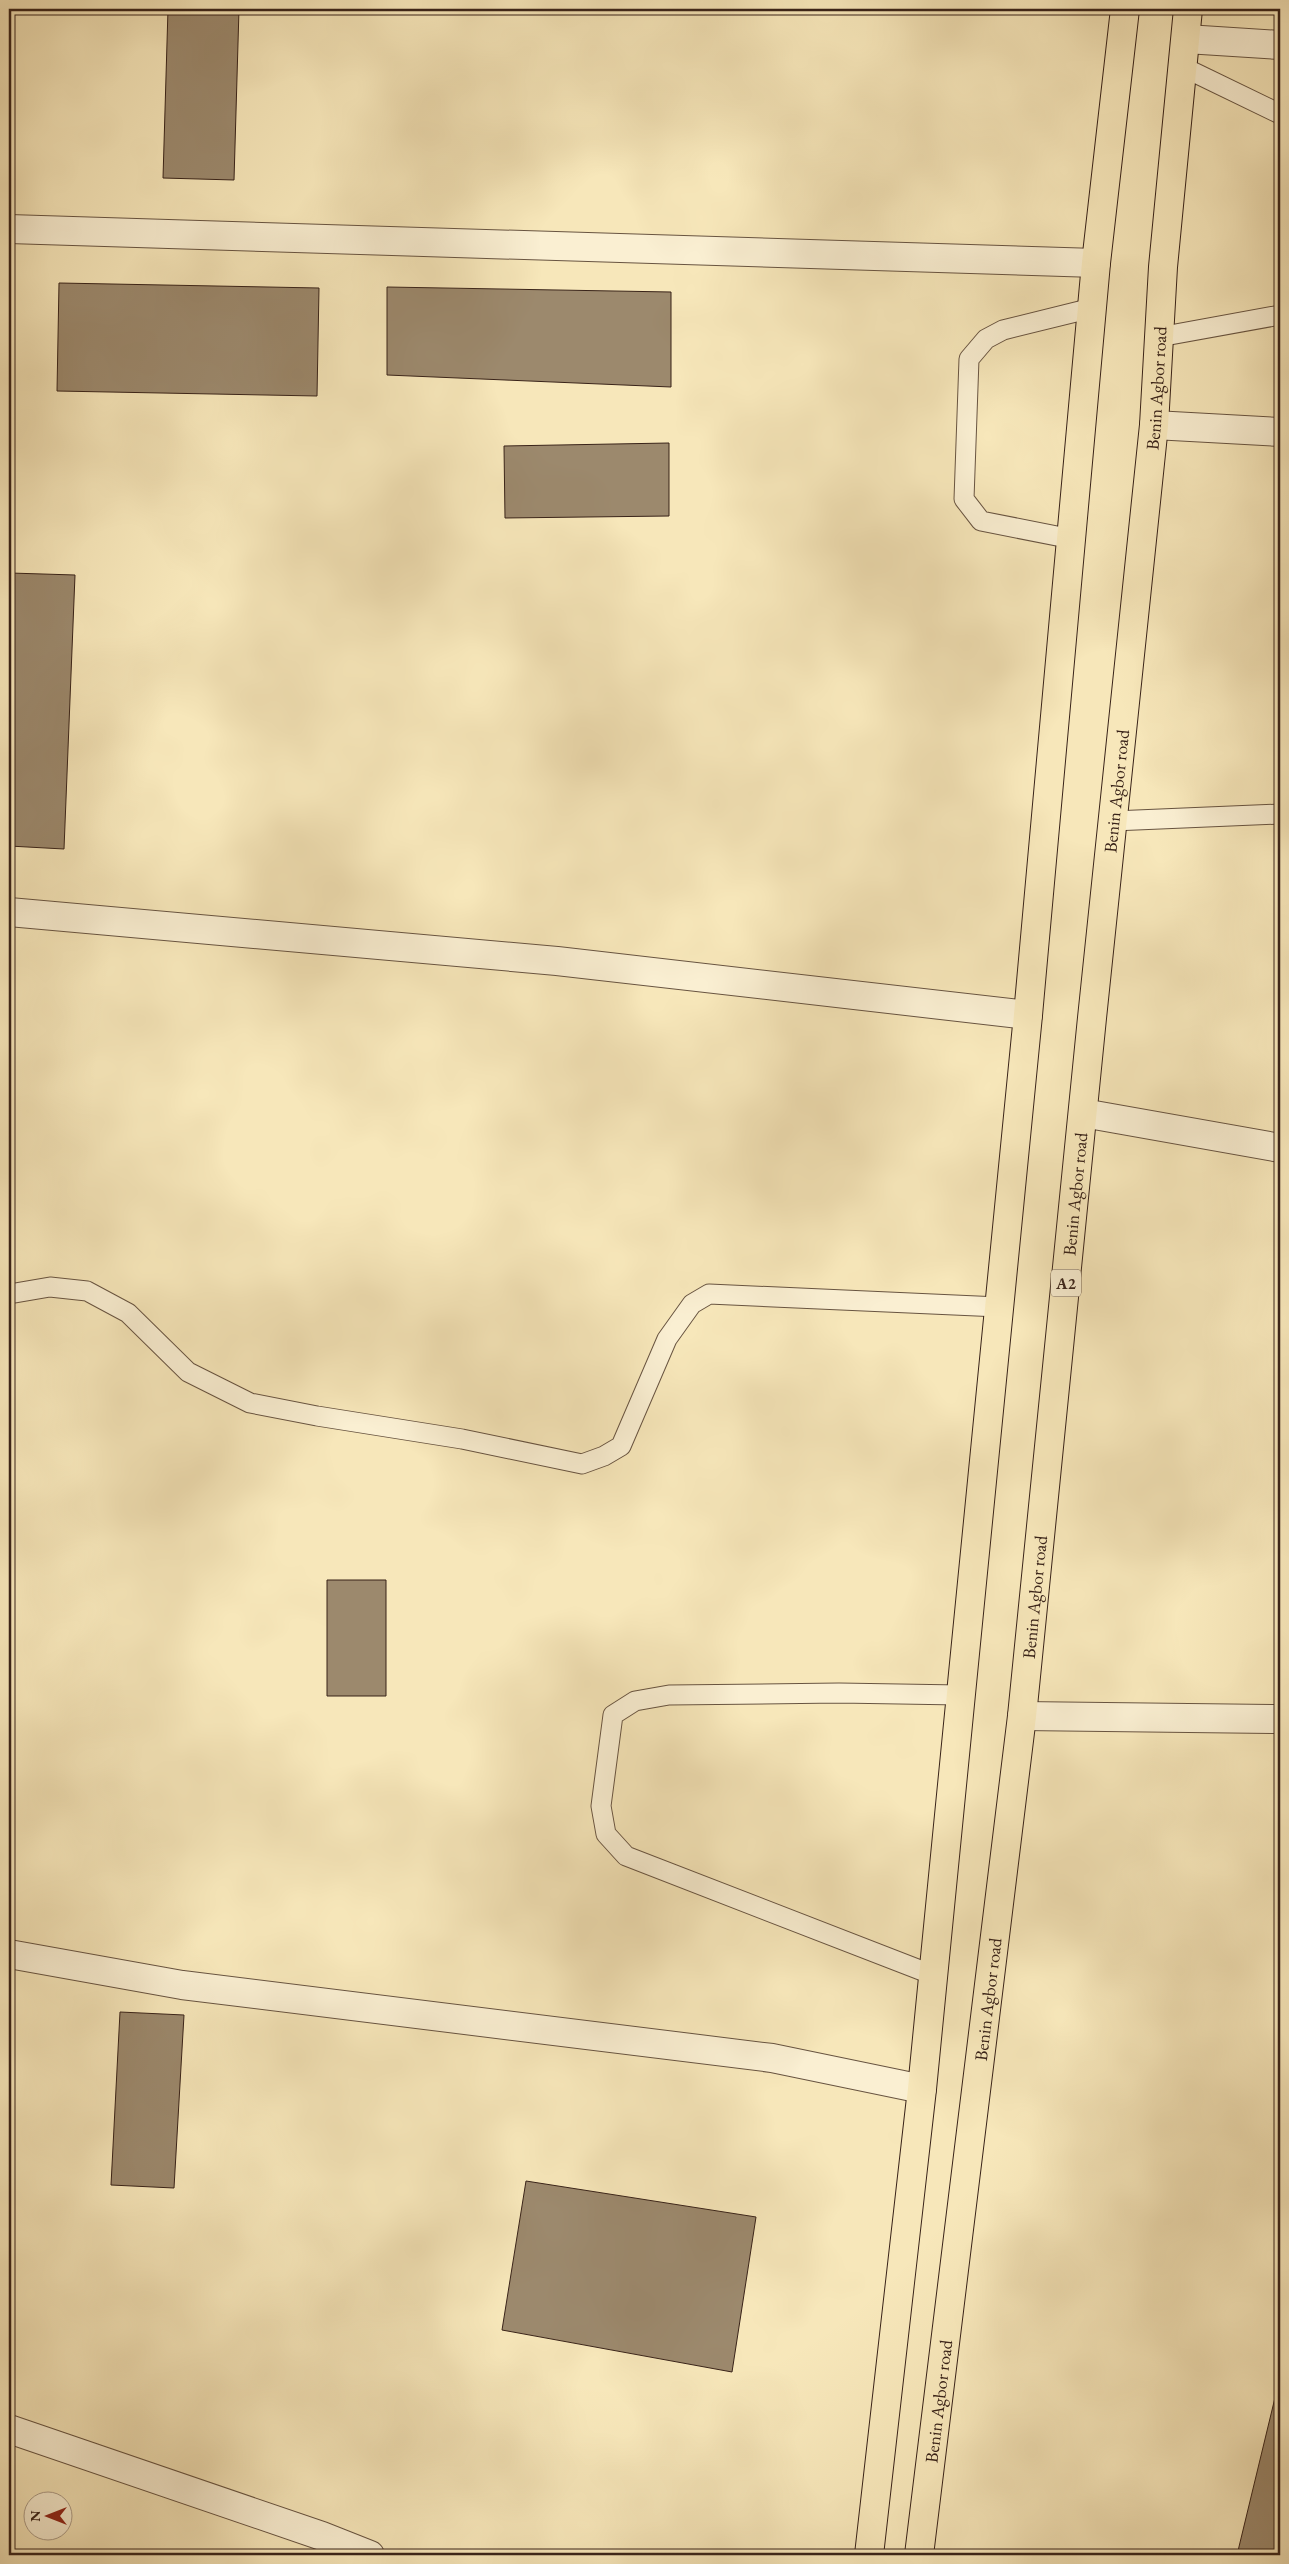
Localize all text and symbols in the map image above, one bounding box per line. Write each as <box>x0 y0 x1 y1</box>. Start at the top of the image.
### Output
street label: Benin Agbor road <box>1140 325 1171 451</box>
street label: Benin Agbor road <box>1098 727 1134 854</box>
street label: Benin Agbor road <box>1057 1130 1092 1257</box>
road number: A2 <box>1051 1270 1081 1296</box>
street label: Benin Agbor road <box>1016 1533 1052 1660</box>
street label: Benin Agbor road <box>968 1936 1006 2062</box>
street label: Benin Agbor road <box>919 2337 957 2464</box>
north arrow <box>22 2492 72 2542</box>
text: N <box>26 2510 44 2522</box>

